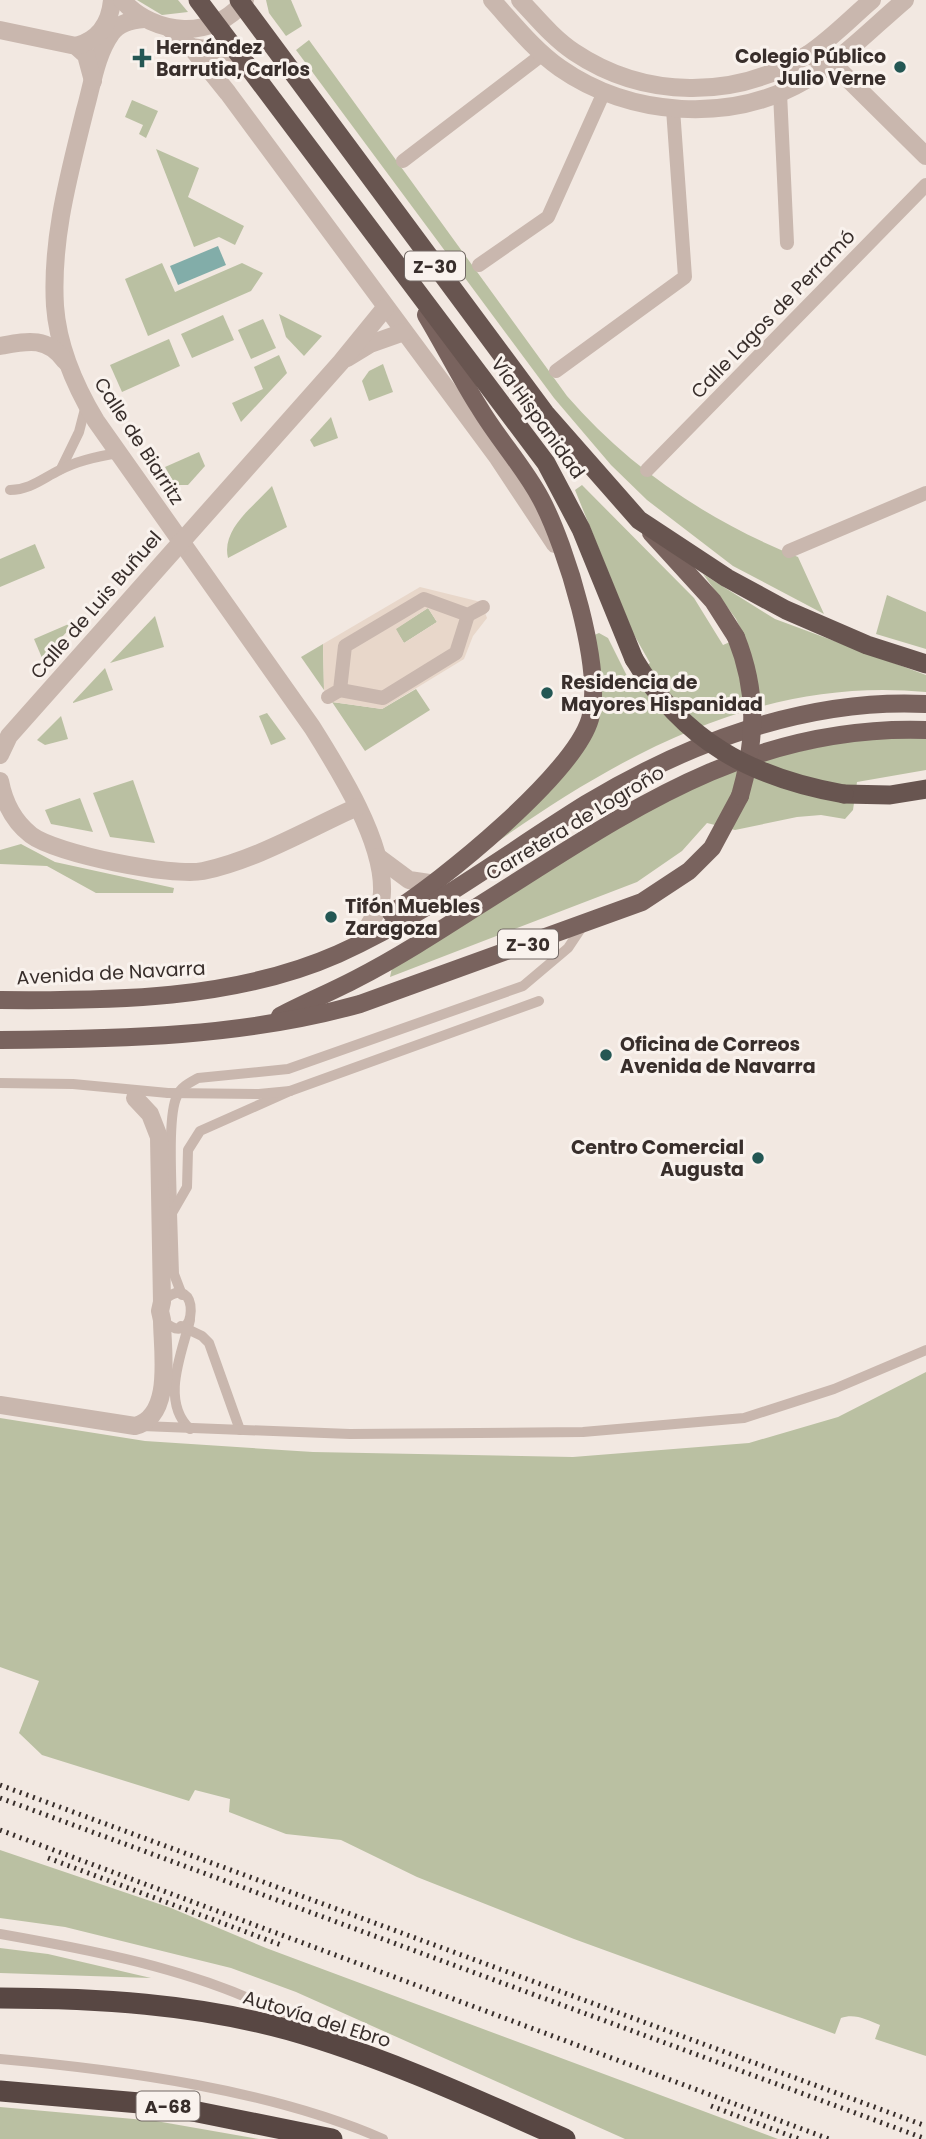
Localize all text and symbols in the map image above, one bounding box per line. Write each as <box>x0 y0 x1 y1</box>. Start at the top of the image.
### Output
place label: Hernández Barrutia, Carlos <box>156 34 310 83</box>
place label: Colegio Público Julio Verne <box>735 43 886 92</box>
marker: Hernández Barrutia, Carlos <box>134 50 150 66</box>
marker: Colegio Público Julio Verne <box>892 59 908 75</box>
street label: Calle Lagos de Perramó <box>685 223 861 405</box>
road number: Z-30 <box>405 252 465 280</box>
street label: Vía Hispanidad <box>485 352 591 484</box>
street label: Calle de Biarritz <box>88 372 190 510</box>
street label: Calle de Luis Buñuel <box>24 525 168 685</box>
place label: Residencia de Mayores Hispanidad <box>561 669 763 718</box>
marker: Residencia de Mayores Hispanidad <box>539 685 555 701</box>
street label: Carretera de Logroño <box>481 759 669 887</box>
place label: Tifón Muebles Zaragoza <box>345 893 480 942</box>
marker: Tifón Muebles Zaragoza <box>323 909 339 925</box>
road number: Z-30 <box>498 930 558 959</box>
street label: Avenida de Navarra <box>16 955 206 991</box>
place label: Oficina de Correos Avenida de Navarra <box>620 1031 816 1080</box>
marker: Oficina de Correos Avenida de Navarra <box>598 1047 614 1063</box>
place label: Centro Comercial Augusta <box>571 1134 744 1183</box>
marker: Centro Comercial Augusta <box>750 1150 766 1166</box>
street label: Autovía del Ebro <box>240 1984 394 2054</box>
road number: A-68 <box>136 2092 200 2120</box>

